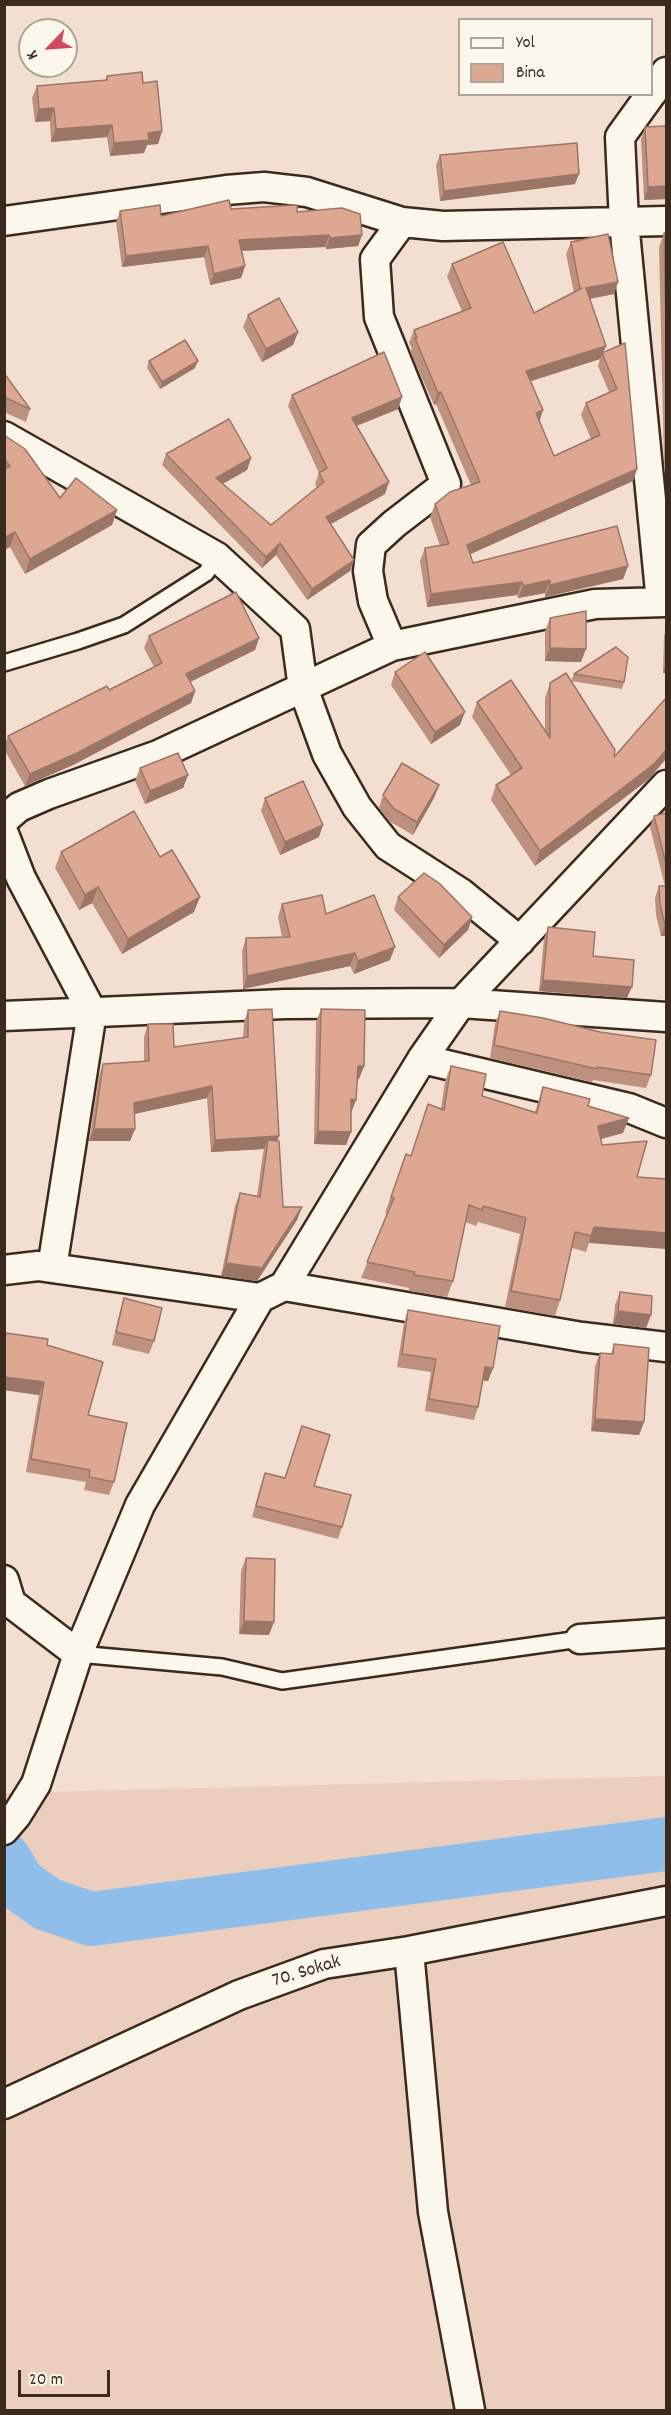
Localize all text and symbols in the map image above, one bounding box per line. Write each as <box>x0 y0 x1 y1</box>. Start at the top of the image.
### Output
north arrow <box>18 18 78 78</box>
legend <box>458 18 653 96</box>
text: Yol <box>516 31 535 56</box>
text: K <box>21 47 45 63</box>
text: Bina <box>516 61 545 86</box>
street label: 70. Sokak <box>270 1951 344 1995</box>
scale bar <box>21 2358 112 2396</box>
text: 20 m <box>29 2368 63 2393</box>

